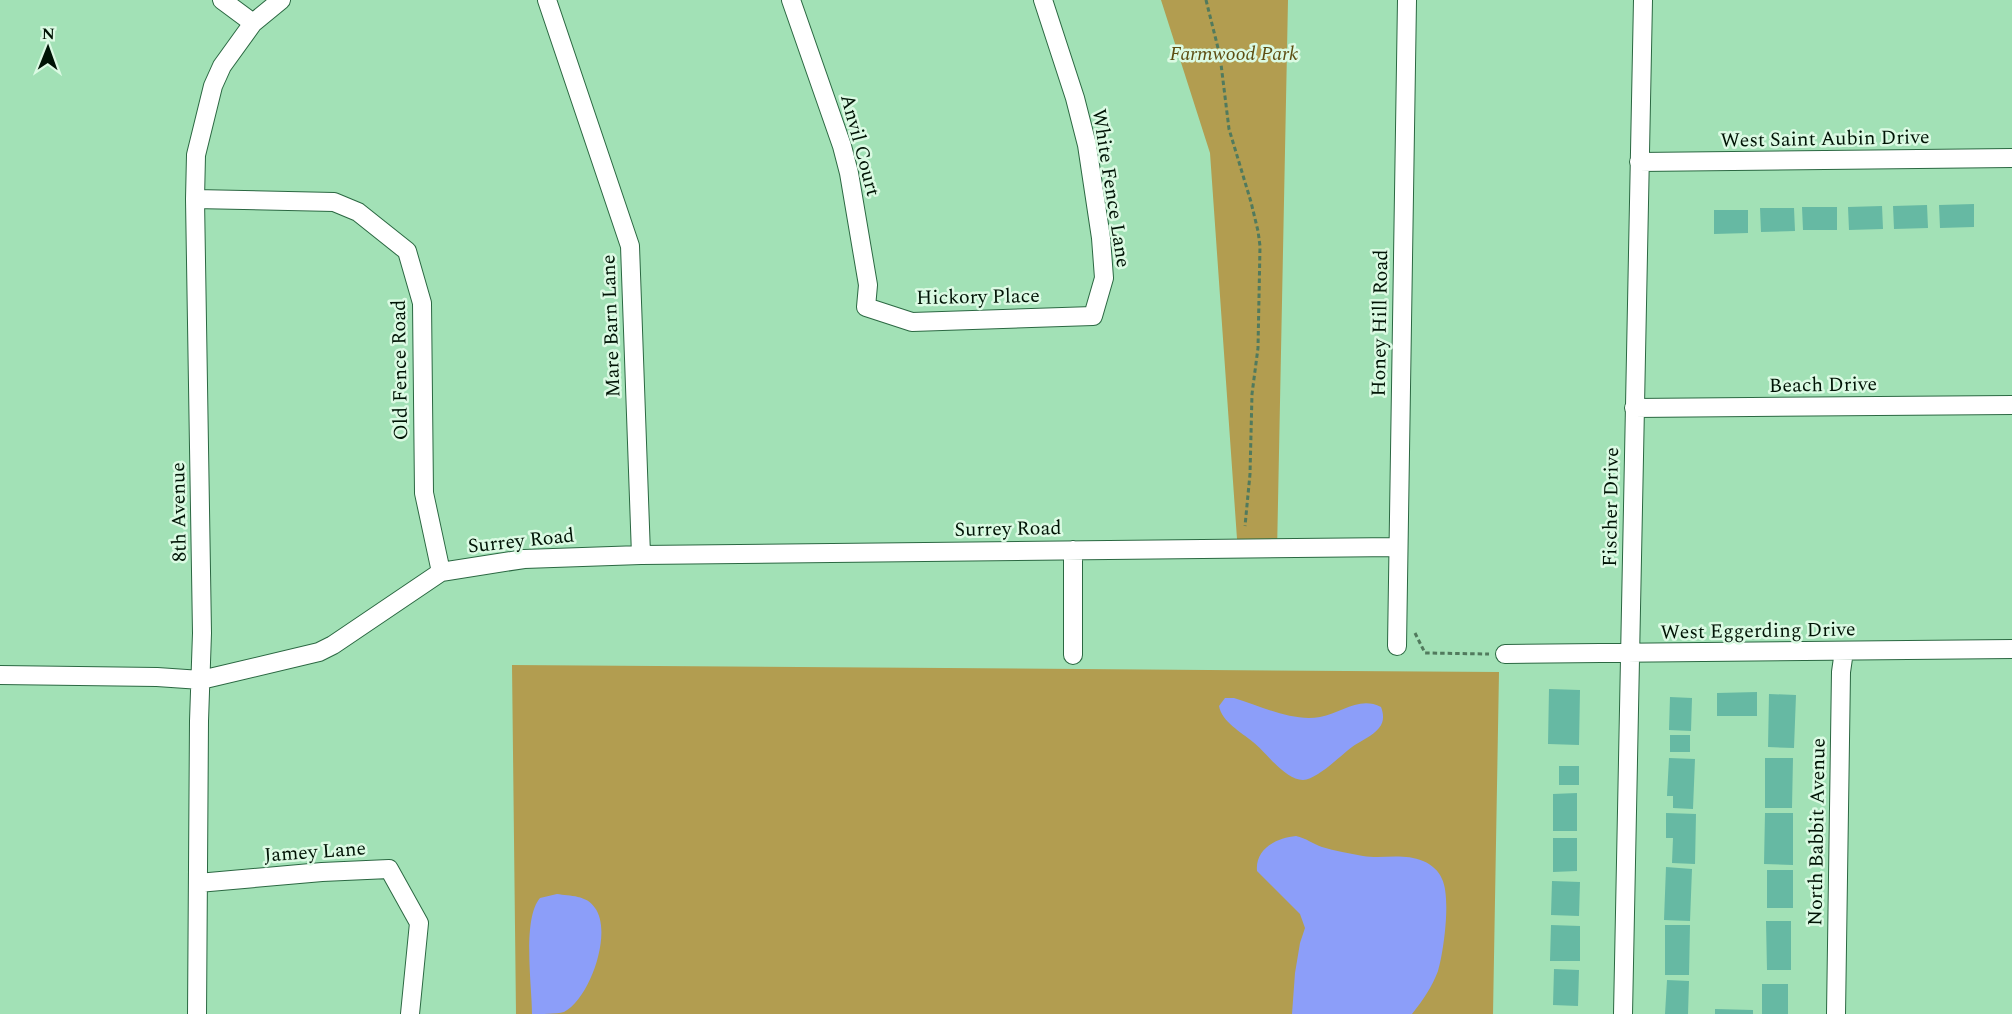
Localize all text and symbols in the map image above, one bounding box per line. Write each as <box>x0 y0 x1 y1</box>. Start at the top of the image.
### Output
north arrow <box>18 18 78 78</box>
text: N <box>42 22 55 46</box>
park label: Farmwood Park <box>1170 39 1299 69</box>
street label: Anvil Court <box>832 91 888 200</box>
street label: White Fence Lane <box>1084 107 1138 270</box>
street label: West Saint Aubin Drive <box>1720 122 1930 156</box>
street label: Honey Hill Road <box>1364 249 1396 397</box>
street label: Mare Barn Lane <box>594 254 628 398</box>
street label: Hickory Place <box>916 281 1040 313</box>
street label: Old Fence Road <box>384 299 416 441</box>
street label: Beach Drive <box>1769 369 1877 401</box>
street label: Fischer Drive <box>1595 447 1627 567</box>
street label: 8th Avenue <box>163 462 195 562</box>
street label: Surrey Road <box>954 513 1062 545</box>
street label: Surrey Road <box>466 520 576 562</box>
street label: West Eggerding Drive <box>1660 614 1856 648</box>
street label: North Babbit Avenue <box>1800 738 1834 926</box>
street label: Jamey Lane <box>263 833 367 871</box>

